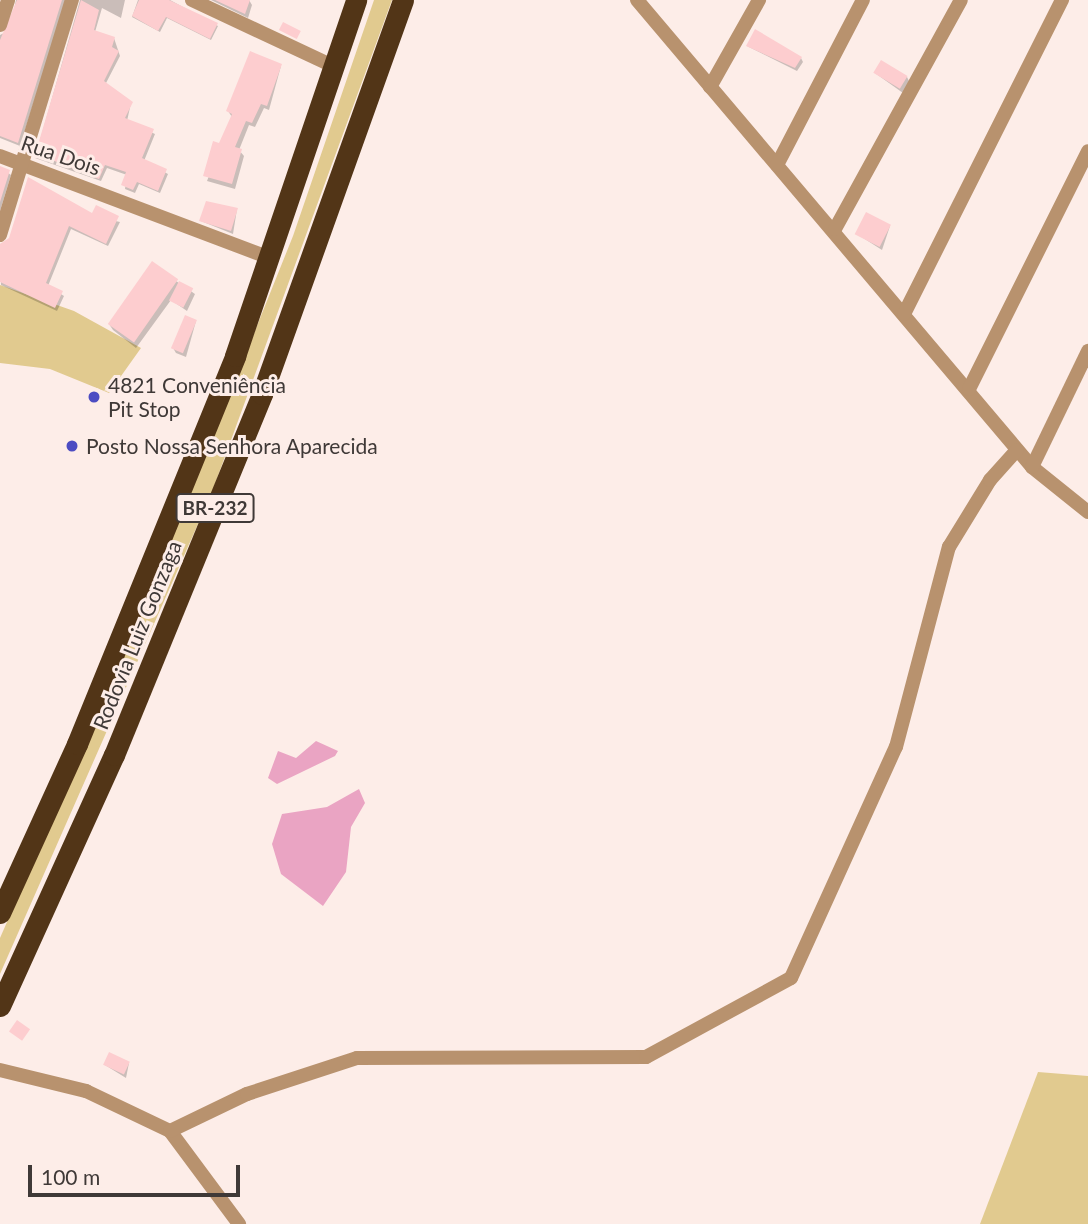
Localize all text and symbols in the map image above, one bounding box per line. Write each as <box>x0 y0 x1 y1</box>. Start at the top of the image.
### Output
street label: Rua Dois <box>18 130 104 180</box>
place label: 4821 Conveniência Pit Stop <box>108 372 286 422</box>
marker: 4821 Conveniência Pit Stop <box>86 389 102 405</box>
place label: Posto Nossa Senhora Aparecida <box>86 433 378 459</box>
marker: Posto Nossa Senhora Aparecida <box>64 438 80 454</box>
road number: BR-232 <box>175 492 255 524</box>
street label: Rodovia Luiz Gonzaga <box>88 537 186 733</box>
scale bar <box>32 1150 243 1194</box>
text: 100 m <box>41 1164 100 1189</box>

